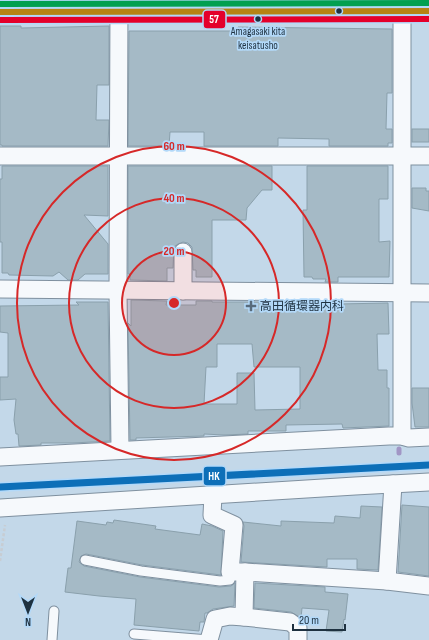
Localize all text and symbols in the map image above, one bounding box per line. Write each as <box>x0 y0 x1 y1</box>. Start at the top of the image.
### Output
unlabelled marker <box>334 6 344 16</box>
line badge: 57 <box>203 10 226 29</box>
text: 57 <box>209 13 219 26</box>
marker: Amagasaki kita keisatusho <box>253 14 263 24</box>
place label: Amagasaki kita keisatusho <box>230 25 285 52</box>
text: 60 m <box>163 139 185 154</box>
text: 40 m <box>163 191 185 206</box>
text: 20 m <box>164 244 184 259</box>
centre of rings <box>167 296 181 310</box>
place label: 高田循環器内科 <box>260 299 344 314</box>
marker: 高田循環器内科 <box>245 300 257 312</box>
line badge: HK <box>203 466 226 486</box>
text: HK <box>208 470 220 483</box>
north arrow <box>8 592 48 632</box>
scale bar <box>293 606 345 632</box>
text: 20 m <box>299 613 319 628</box>
text: N <box>25 615 31 628</box>

